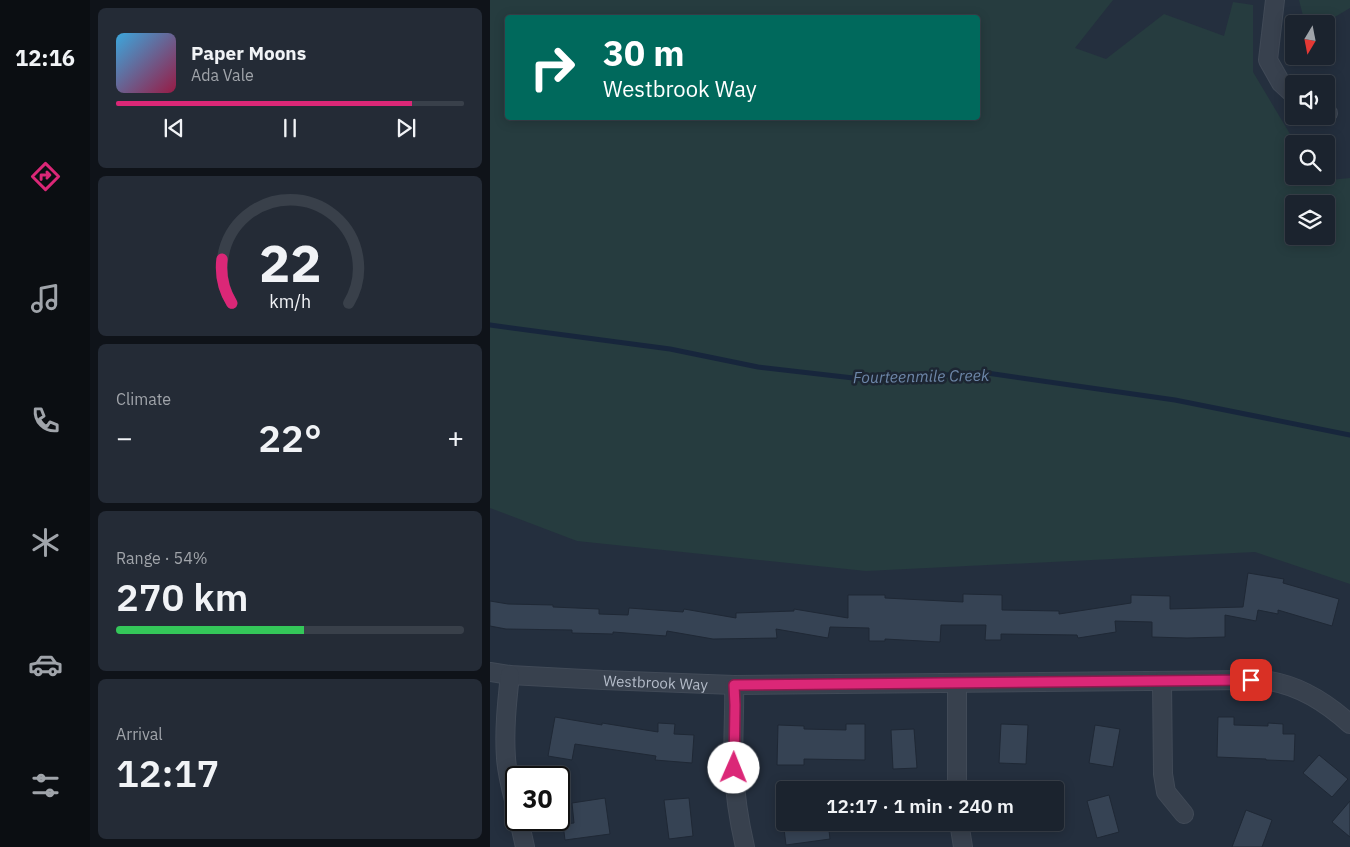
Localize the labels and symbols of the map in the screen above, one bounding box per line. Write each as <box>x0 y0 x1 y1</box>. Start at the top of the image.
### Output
north arrow <box>1285 15 1335 65</box>
water label: Fourteenmile Creek <box>853 365 990 387</box>
pin <box>1230 659 1272 701</box>
street label: Westbrook Way <box>603 671 709 694</box>
position arrow <box>707 741 759 793</box>
speed limit sign: 30 <box>505 766 570 831</box>

